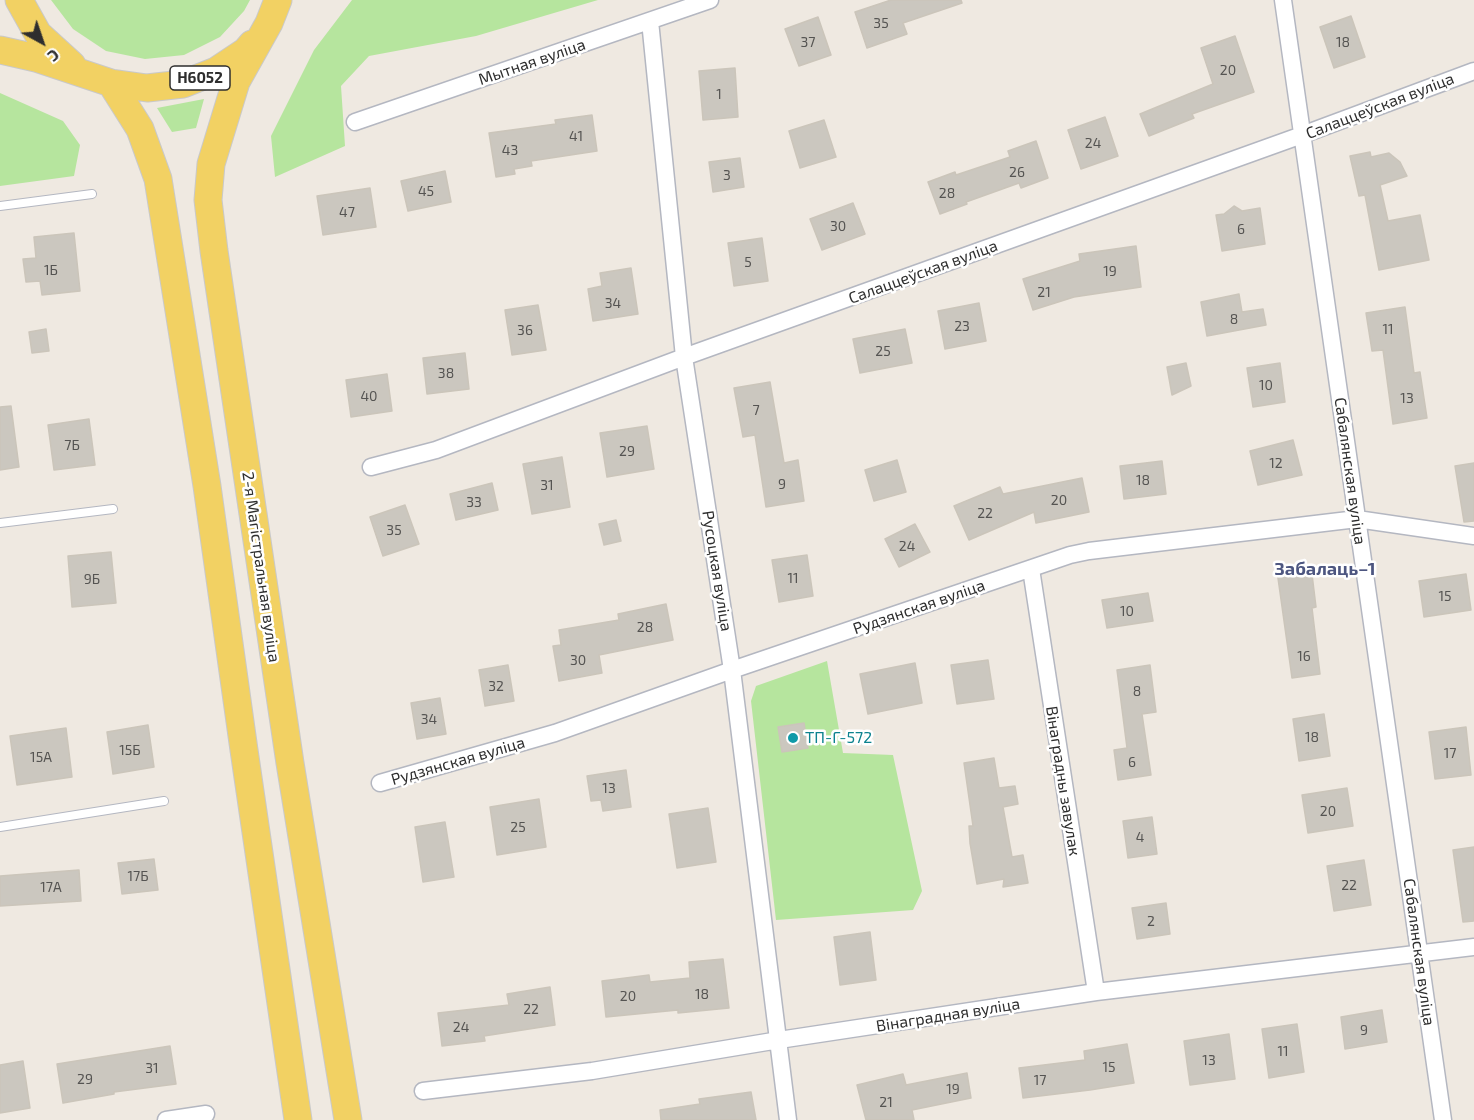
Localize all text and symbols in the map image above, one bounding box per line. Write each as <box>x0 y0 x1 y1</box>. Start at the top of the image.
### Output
north arrow <box>12 12 72 72</box>
house number: 35 <box>873 15 889 31</box>
house number: 37 <box>801 34 815 50</box>
house number: 18 <box>1336 34 1350 50</box>
street label: Мытная вуліца <box>476 35 588 89</box>
text: С <box>44 46 64 66</box>
house number: 20 <box>1220 62 1236 78</box>
road number: Н6052 <box>170 66 230 90</box>
street label: Салаццеўская вуліца <box>1303 69 1457 143</box>
house number: 1 <box>716 86 722 102</box>
house number: 41 <box>569 128 583 144</box>
house number: 24 <box>1085 135 1101 151</box>
house number: 43 <box>502 142 518 158</box>
house number: 26 <box>1009 164 1025 180</box>
house number: 3 <box>723 167 731 183</box>
house number: 45 <box>418 183 434 199</box>
house number: 28 <box>939 185 955 201</box>
house number: 47 <box>339 204 355 220</box>
house number: 30 <box>830 218 846 234</box>
house number: 6 <box>1237 221 1245 237</box>
street label: Салаццеўская вуліца <box>846 236 1000 308</box>
house number: 5 <box>744 254 752 270</box>
house number: 1Б <box>44 262 58 278</box>
house number: 19 <box>1103 263 1117 279</box>
house number: 21 <box>1037 284 1051 300</box>
house number: 34 <box>605 295 621 311</box>
house number: 8 <box>1230 311 1238 327</box>
house number: 23 <box>954 318 970 334</box>
house number: 11 <box>1382 321 1394 337</box>
house number: 36 <box>517 322 533 338</box>
house number: 25 <box>875 343 891 359</box>
house number: 38 <box>438 365 454 381</box>
house number: 10 <box>1259 377 1273 393</box>
house number: 40 <box>360 388 378 404</box>
house number: 13 <box>1400 390 1414 406</box>
street label: Сабалянская вуліца <box>1330 396 1370 546</box>
house number: 7 <box>752 402 760 418</box>
house number: 7Б <box>64 437 80 453</box>
house number: 29 <box>619 443 635 459</box>
house number: 12 <box>1269 455 1283 471</box>
street label: 2-я Магістральная вуліца <box>238 470 284 664</box>
house number: 18 <box>1136 472 1150 488</box>
house number: 9 <box>778 476 786 492</box>
house number: 31 <box>540 477 554 493</box>
house number: 20 <box>1051 492 1067 508</box>
house number: 33 <box>466 494 482 510</box>
house number: 22 <box>977 505 993 521</box>
street label: Русоцкая вуліца <box>698 509 736 633</box>
house number: 35 <box>386 522 402 538</box>
house number: 24 <box>899 538 915 554</box>
district label: Забалаць–1 <box>1275 558 1375 580</box>
house number: 11 <box>787 570 799 586</box>
house number: 9Б <box>84 571 100 587</box>
street label: Рудзянская вуліца <box>851 575 987 639</box>
house number: 15 <box>1438 588 1452 604</box>
house number: 10 <box>1120 603 1134 619</box>
house number: 28 <box>637 619 653 635</box>
house number: 16 <box>1297 648 1311 664</box>
house number: 30 <box>570 652 586 668</box>
house number: 32 <box>488 678 504 694</box>
house number: 8 <box>1133 683 1141 699</box>
street label: Вінаградны завулак <box>1042 705 1084 857</box>
house number: 34 <box>421 711 437 727</box>
place label: ТП-Г-572 <box>805 728 872 748</box>
house number: 18 <box>1305 729 1319 745</box>
marker: ТП-Г-572 <box>786 731 800 745</box>
street label: Рудзянская вуліца <box>389 733 527 789</box>
house number: 15Б <box>119 742 141 758</box>
house number: 17 <box>1444 745 1456 761</box>
house number: 15А <box>30 749 52 765</box>
house number: 6 <box>1128 754 1136 770</box>
house number: 13 <box>602 780 616 796</box>
house number: 20 <box>1320 803 1336 819</box>
house number: 25 <box>510 819 526 835</box>
house number: 4 <box>1136 829 1144 845</box>
house number: 17Б <box>127 868 149 884</box>
house number: 22 <box>1341 877 1357 893</box>
street label: Сабалянская вуліца <box>1399 877 1439 1027</box>
house number: 17А <box>40 879 62 895</box>
house number: 2 <box>1147 913 1155 929</box>
house number: 18 <box>695 986 709 1002</box>
house number: 20 <box>620 988 636 1004</box>
street label: Вінаградная вуліца <box>875 994 1021 1036</box>
house number: 22 <box>523 1001 539 1017</box>
house number: 24 <box>453 1019 469 1035</box>
house number: 9 <box>1360 1022 1368 1038</box>
house number: 11 <box>1277 1043 1289 1059</box>
house number: 13 <box>1202 1052 1216 1068</box>
house number: 15 <box>1102 1059 1116 1075</box>
house number: 31 <box>145 1060 159 1076</box>
house number: 29 <box>77 1071 93 1087</box>
house number: 17 <box>1034 1072 1046 1088</box>
house number: 19 <box>946 1081 960 1097</box>
house number: 21 <box>879 1094 893 1110</box>

